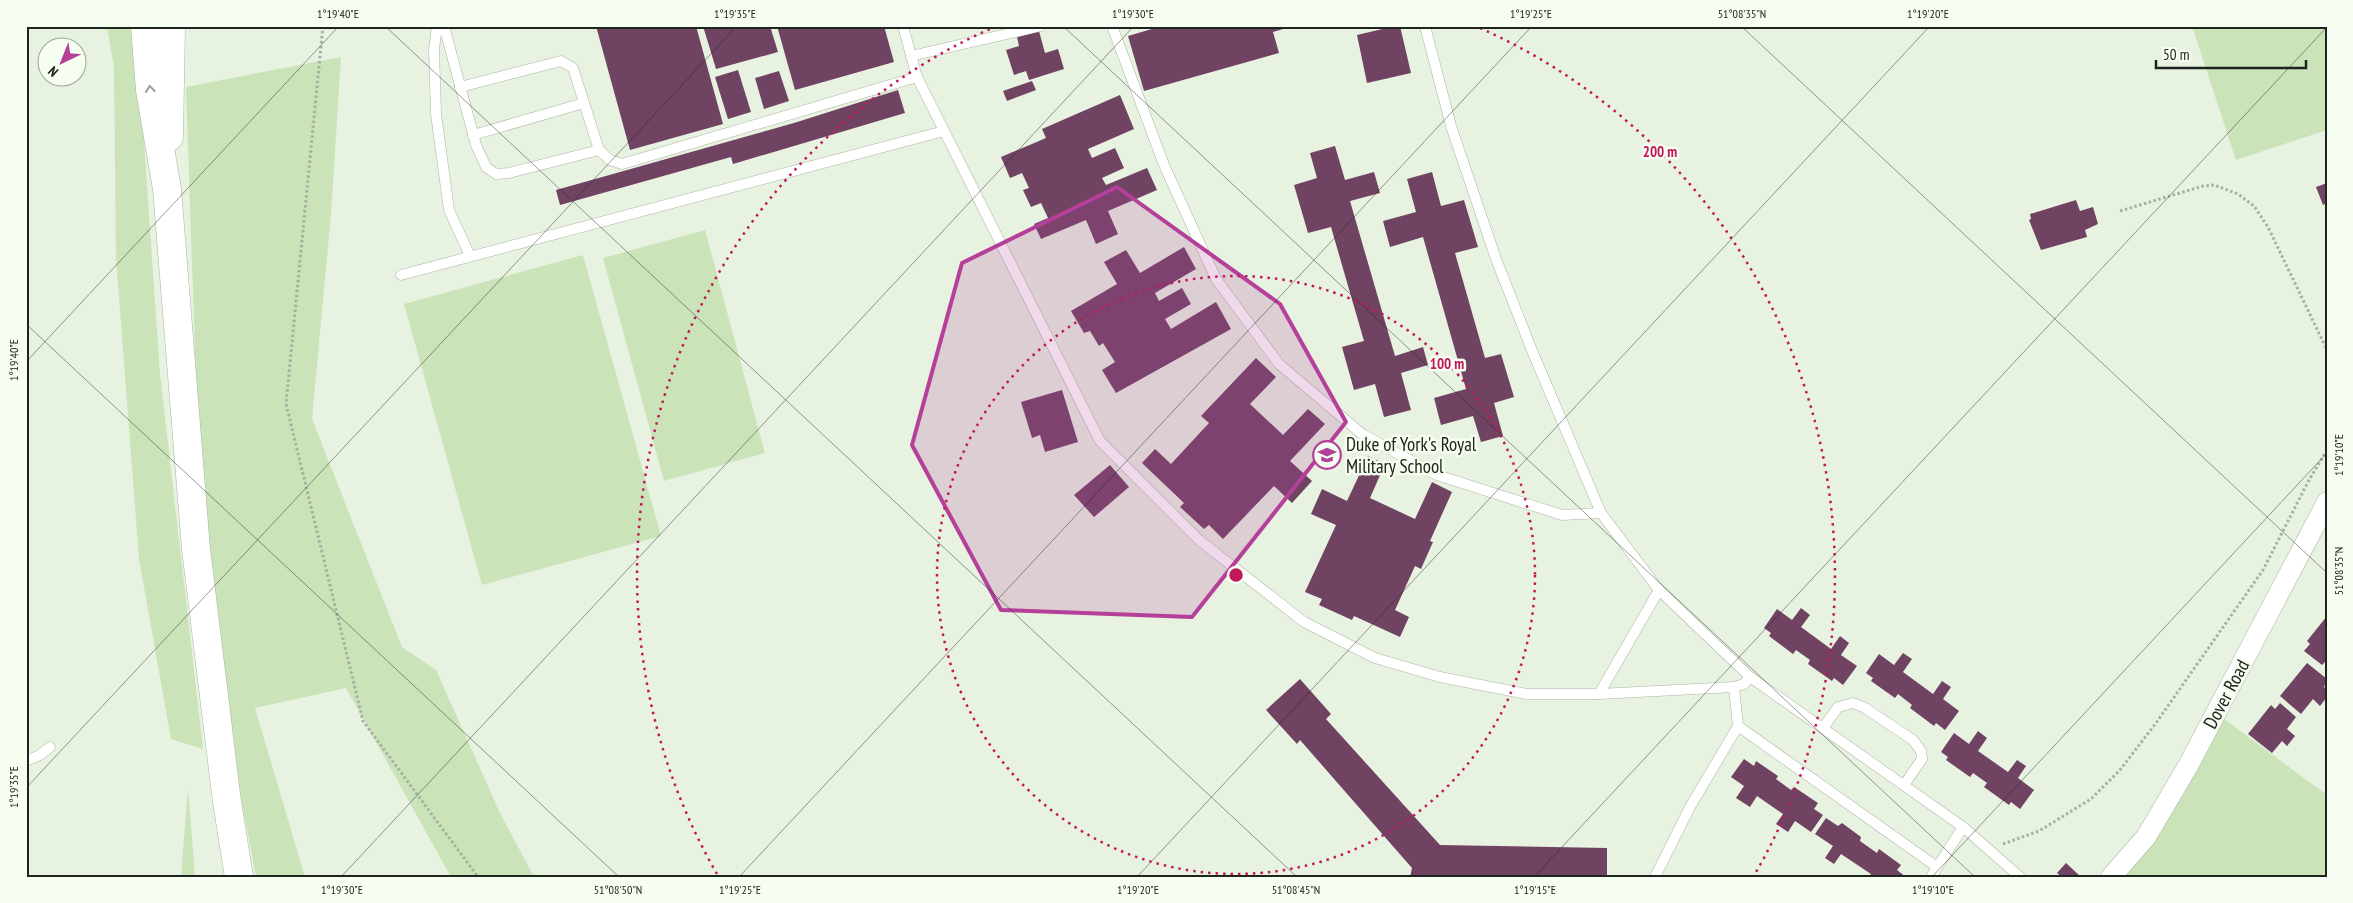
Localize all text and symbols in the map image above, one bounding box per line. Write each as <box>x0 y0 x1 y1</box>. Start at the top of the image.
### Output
text: 1°19'40"E <box>317 6 359 21</box>
text: 1°19'35"E <box>714 6 756 21</box>
text: 1°19'30"E <box>1112 6 1154 21</box>
text: 1°19'25"E <box>1510 6 1552 21</box>
text: 51°08'35"N <box>1718 6 1766 21</box>
text: 1°19'20"E <box>1907 6 1949 21</box>
north arrow <box>38 38 88 88</box>
scale bar <box>2156 38 2306 70</box>
text: 50 m <box>2163 45 2189 64</box>
text: N <box>44 62 62 81</box>
one-way arrow <box>145 85 156 93</box>
text: 200 m <box>1643 142 1677 161</box>
text: 1°19'40"E <box>6 339 21 381</box>
text: 100 m <box>1430 354 1464 373</box>
place label: Duke of York's Royal Military School <box>1346 432 1477 478</box>
text: 1°19'10"E <box>2331 434 2346 476</box>
school or university icon: Duke of York's Royal Military School <box>1312 440 1342 470</box>
text: 51°08'35"N <box>2331 547 2346 595</box>
centre of rings <box>1227 566 1245 584</box>
street label: Dover Road <box>2198 655 2254 733</box>
text: 1°19'35"E <box>6 766 21 808</box>
text: 1°19'30"E <box>321 882 363 897</box>
text: 51°08'50"N <box>594 882 642 897</box>
text: 1°19'25"E <box>719 882 761 897</box>
text: 1°19'20"E <box>1117 882 1159 897</box>
text: 51°08'45"N <box>1272 882 1320 897</box>
text: 1°19'15"E <box>1514 882 1556 897</box>
text: 1°19'10"E <box>1912 882 1954 897</box>

